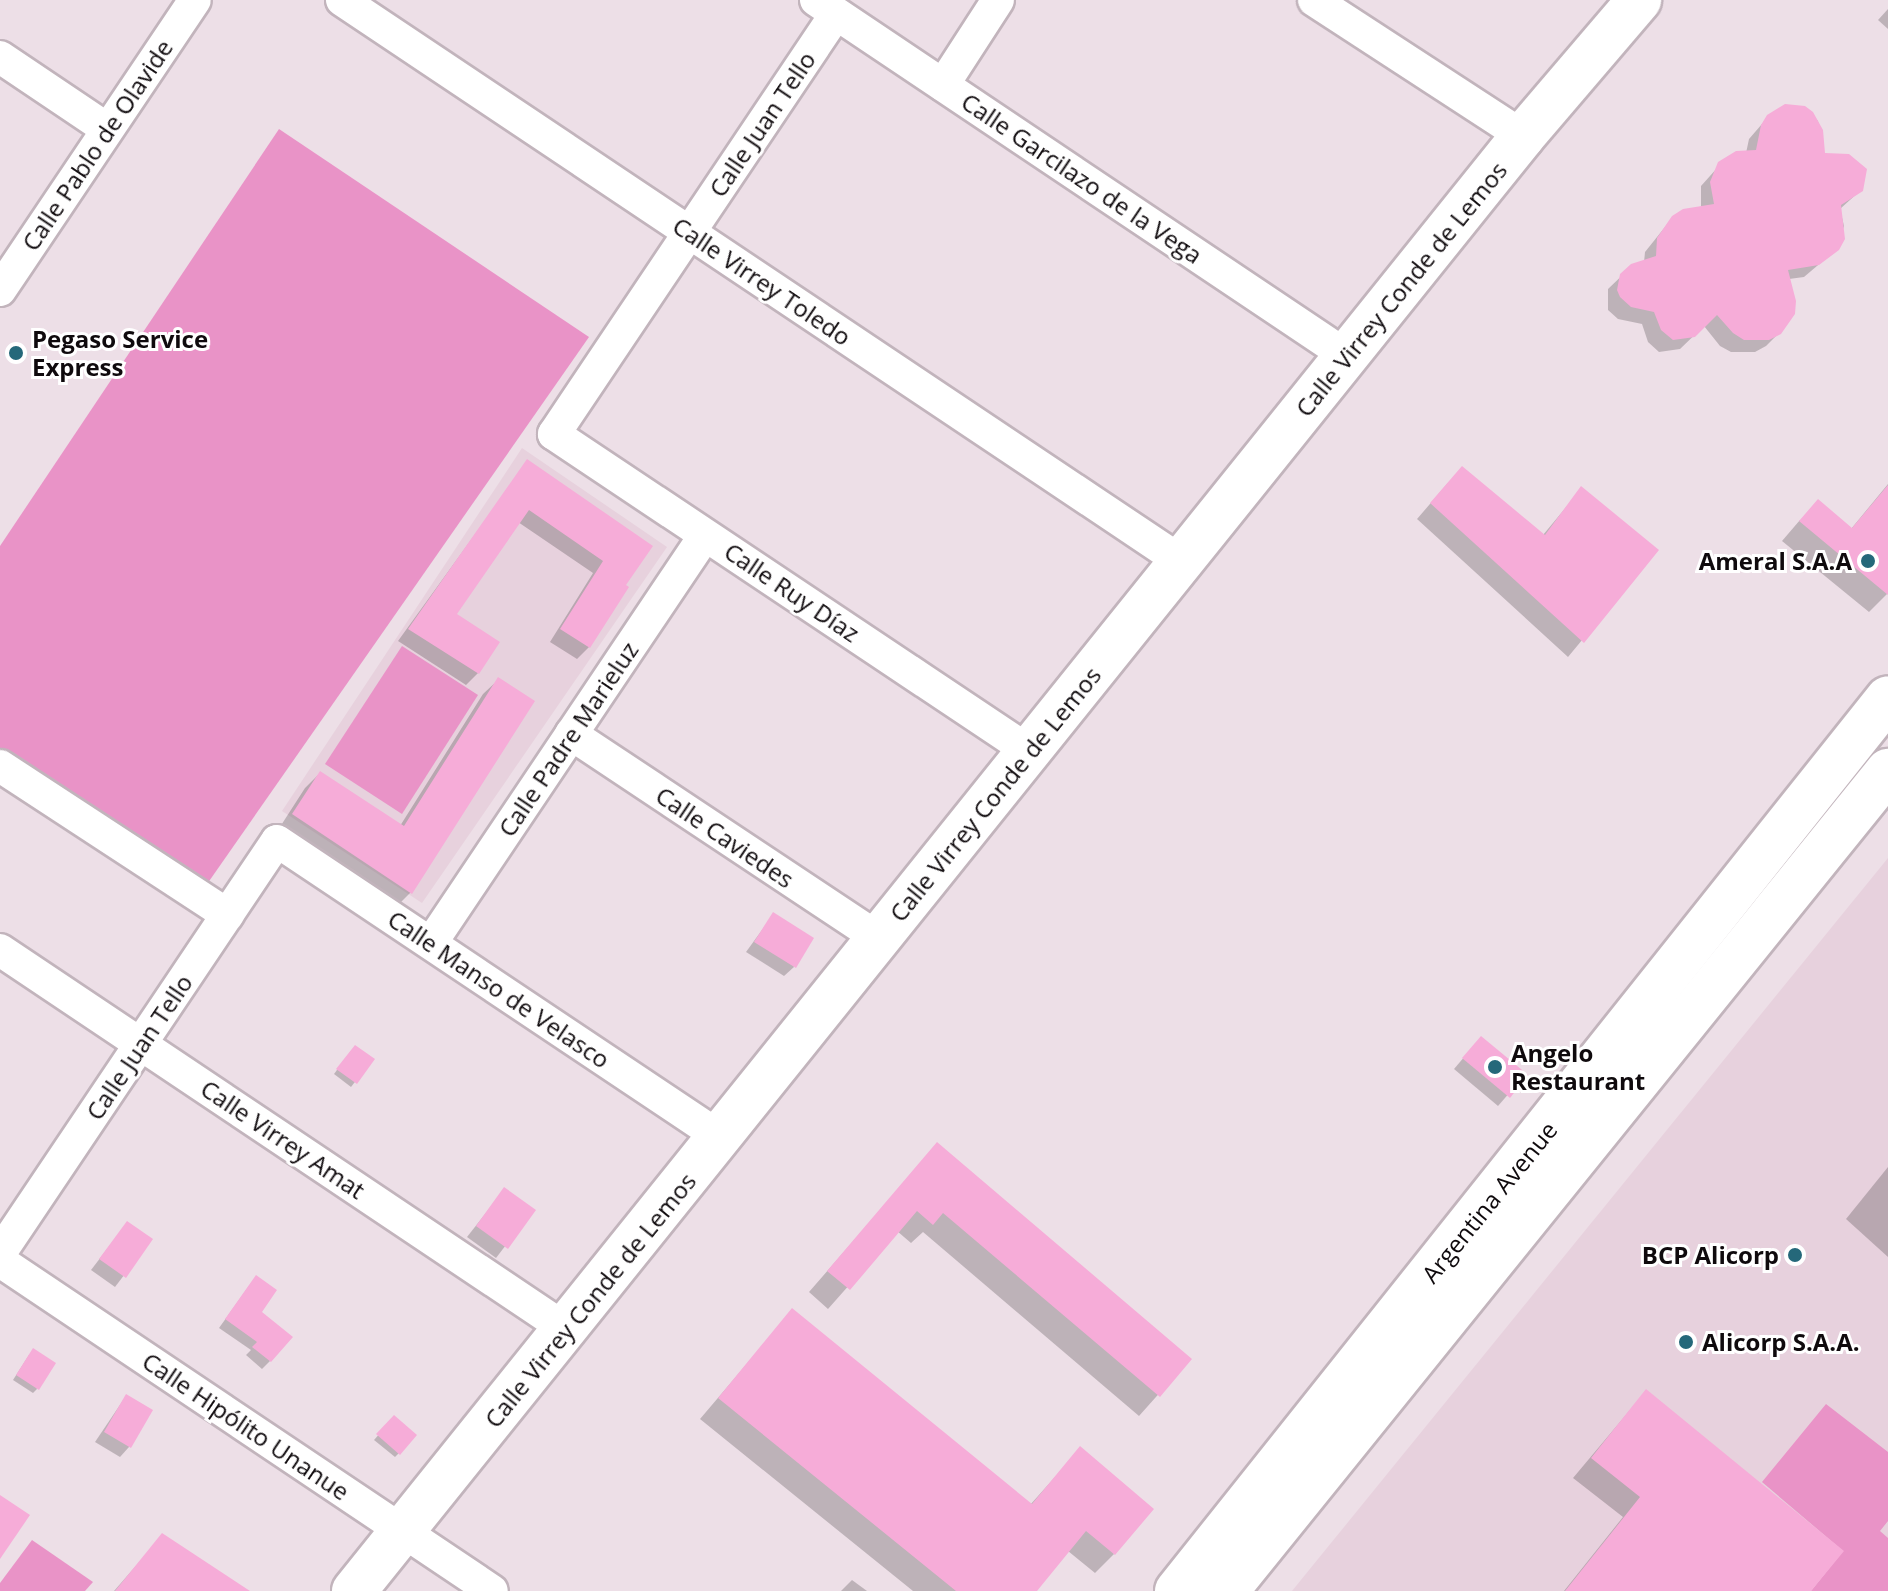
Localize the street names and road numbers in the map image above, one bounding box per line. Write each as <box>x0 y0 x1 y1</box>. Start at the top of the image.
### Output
street label: Calle Pablo de Olavide <box>16 34 178 256</box>
street label: Calle Juan Tello <box>703 46 821 202</box>
street label: Calle Garcilazo de la Vega <box>956 87 1208 269</box>
street label: Calle Virrey Conde de Lemos <box>1289 156 1513 422</box>
street label: Calle Virrey Toledo <box>668 211 856 351</box>
street label: Calle Ruy Díaz <box>719 536 865 648</box>
street label: Calle Padre Marieluz <box>492 636 644 842</box>
street label: Calle Virrey Conde de Lemos <box>883 661 1107 927</box>
street label: Calle Caviedes <box>651 780 799 894</box>
street label: Calle Manso de Velasco <box>383 904 615 1074</box>
street label: Calle Juan Tello <box>80 969 198 1125</box>
street label: Calle Virrey Amat <box>196 1074 370 1204</box>
street label: Argentina Avenue <box>1415 1116 1563 1288</box>
street label: Calle Virrey Conde de Lemos <box>478 1167 702 1433</box>
street label: Calle Hipólito Unanue <box>137 1346 355 1506</box>

